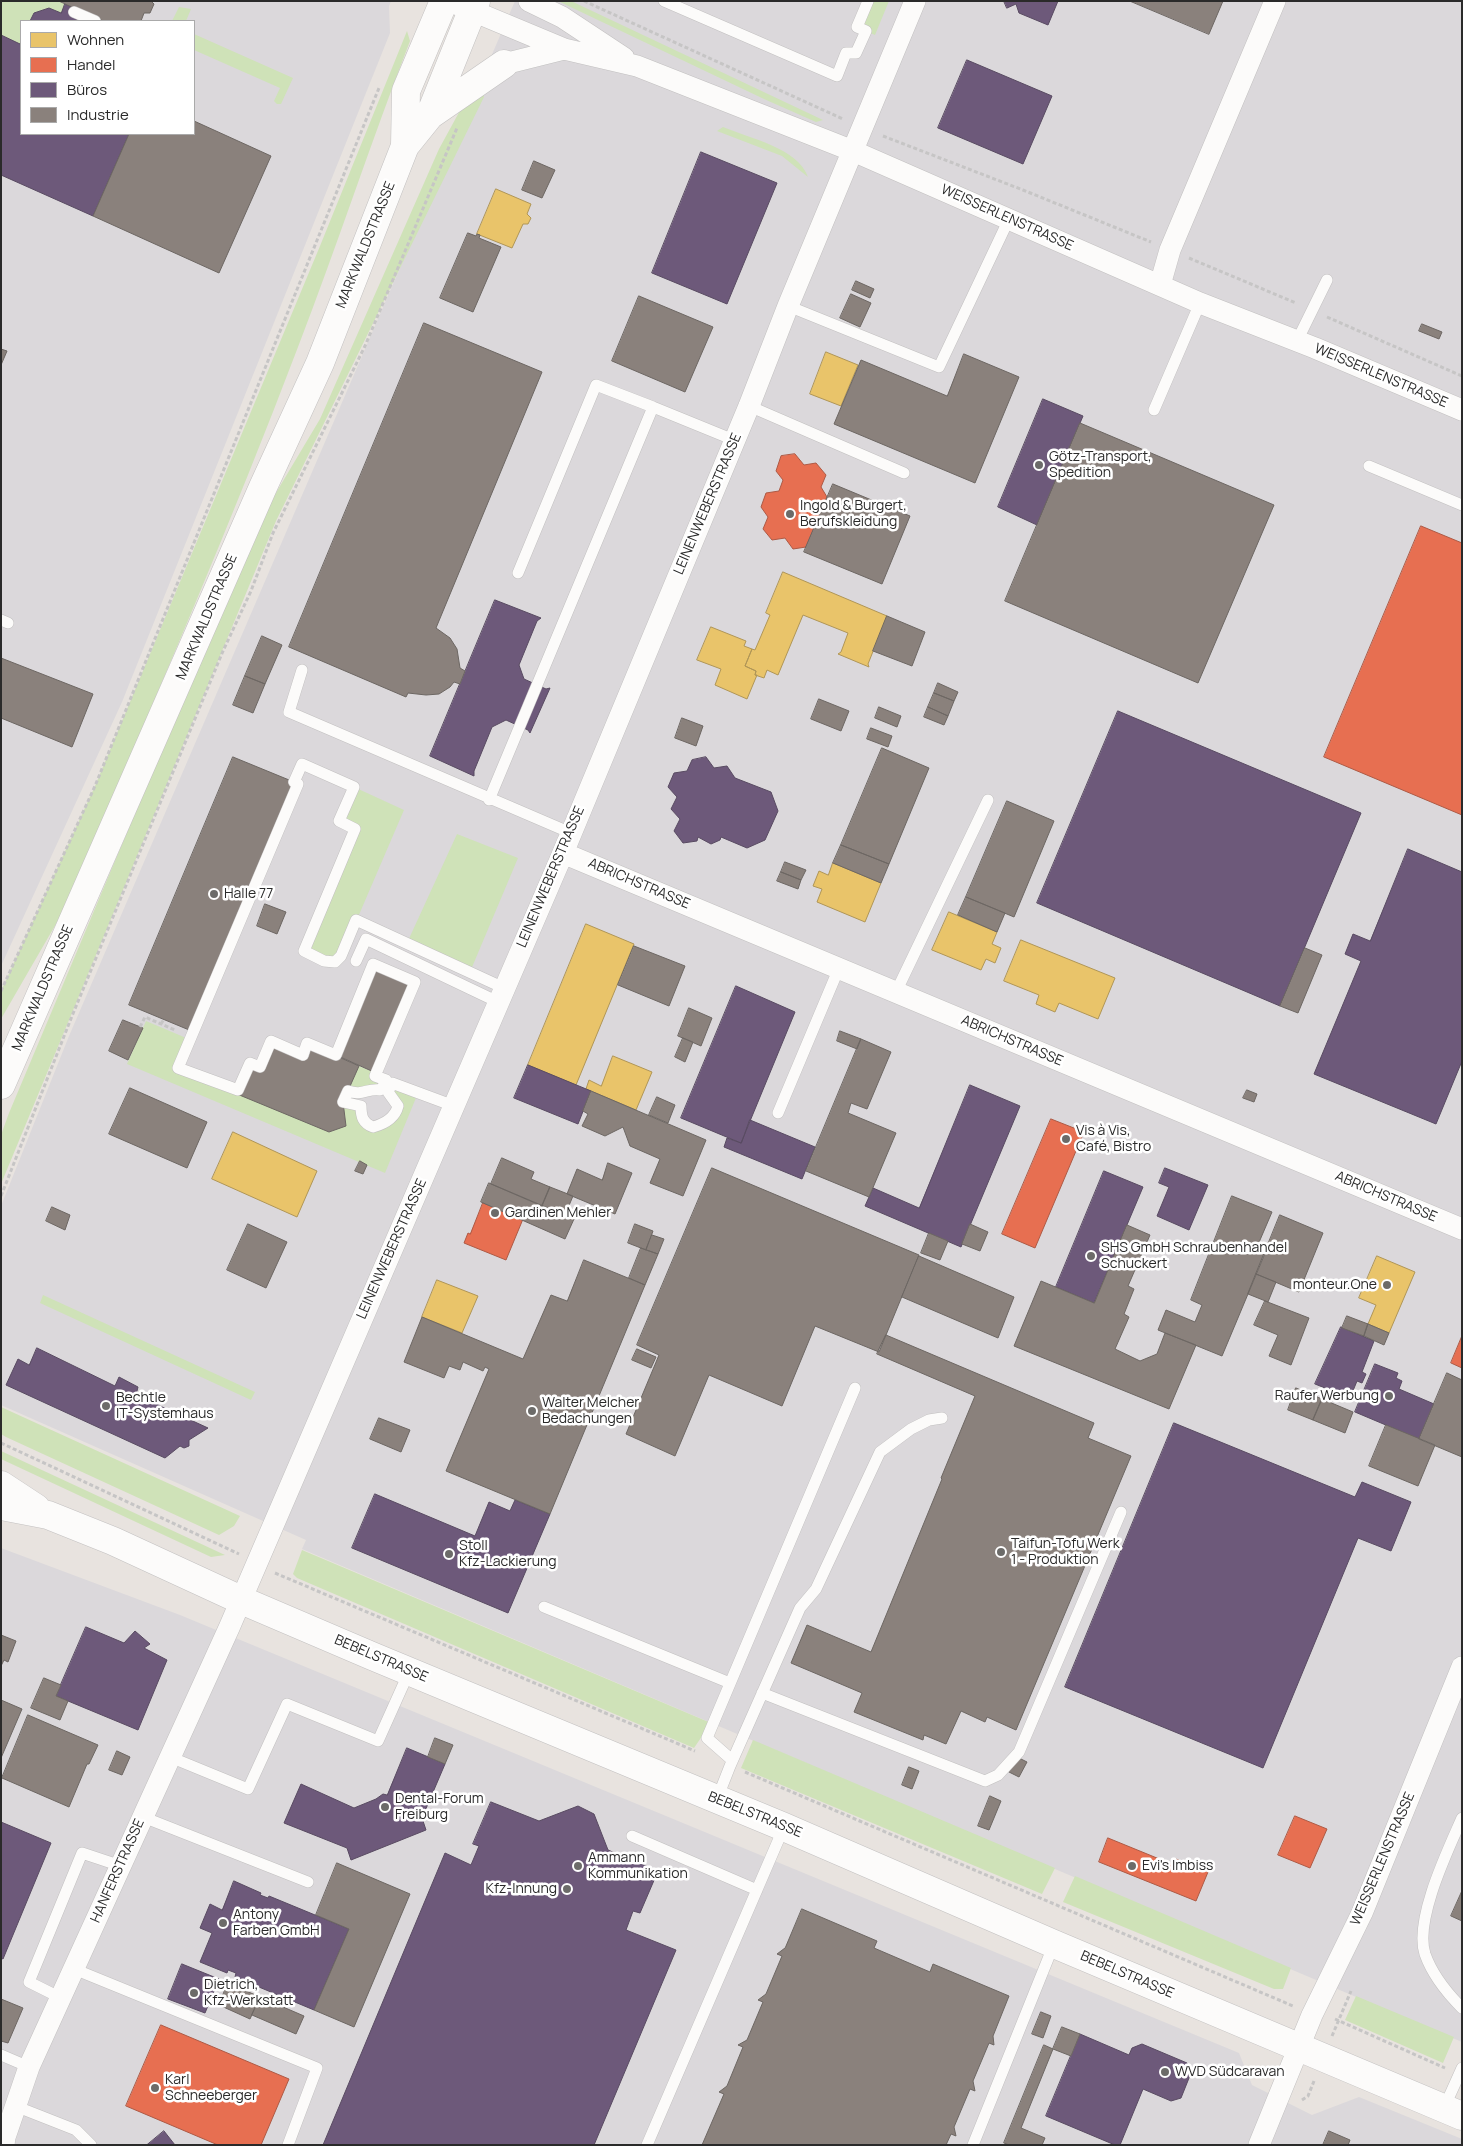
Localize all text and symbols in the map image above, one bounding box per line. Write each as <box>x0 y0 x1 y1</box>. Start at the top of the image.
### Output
legend <box>20 20 195 135</box>
text: Wohnen <box>67 29 124 50</box>
text: Handel <box>67 54 116 75</box>
text: Büros <box>67 79 107 100</box>
text: Industrie <box>67 104 129 125</box>
street label: MARKWALDSTRASSE <box>333 179 399 311</box>
street label: WEISSERLENSTRASSE <box>938 181 1076 255</box>
street label: WEISSERLENSTRASSE <box>1312 340 1450 412</box>
street label: LEINENWEBERSTRASSE <box>671 431 745 577</box>
place label: Götz-Transport, Spedition <box>1049 449 1152 482</box>
marker: Götz-Transport, Spedition <box>1033 459 1045 471</box>
place label: Ingold & Burgert, Berufskleidung <box>800 498 907 530</box>
marker: Ingold & Burgert, Berufskleidung <box>784 508 796 520</box>
street label: MARKWALDSTRASSE <box>173 552 241 682</box>
street label: LEINENWEBERSTRASSE <box>514 804 588 950</box>
street label: ABRICHSTRASSE <box>586 855 692 913</box>
place label: Halle 77 <box>224 886 273 902</box>
marker: Halle 77 <box>208 888 220 900</box>
street label: MARKWALDSTRASSE <box>9 923 77 1053</box>
street label: ABRICHSTRASSE <box>959 1012 1065 1070</box>
place label: Vis à Vis, Café, Bistro <box>1076 1123 1151 1156</box>
marker: Vis à Vis, Café, Bistro <box>1060 1133 1072 1145</box>
street label: ABRICHSTRASSE <box>1333 1168 1439 1226</box>
street label: LEINENWEBERSTRASSE <box>353 1176 431 1322</box>
place label: Gardinen Mehler <box>505 1205 611 1221</box>
marker: Gardinen Mehler <box>489 1207 501 1219</box>
place label: SHS GmbH Schraubenhandel Schuckert <box>1101 1240 1287 1272</box>
marker: SHS GmbH Schraubenhandel Schuckert <box>1085 1250 1097 1262</box>
place label: monteur.One <box>1293 1277 1377 1293</box>
marker: monteur.One <box>1381 1279 1393 1291</box>
place label: Raufer Werbung <box>1275 1388 1379 1404</box>
place label: Bechtle IT-Systemhaus <box>116 1390 214 1422</box>
marker: Raufer Werbung <box>1383 1390 1395 1402</box>
place label: Walter Melcher Bedachungen <box>542 1395 639 1428</box>
marker: Bechtle IT-Systemhaus <box>100 1400 112 1412</box>
marker: Walter Melcher Bedachungen <box>526 1405 538 1417</box>
place label: Taifun-Tofu Werk 1 - Produktion <box>1011 1536 1120 1568</box>
place label: Stoll Kfz-Lackierung <box>459 1538 557 1570</box>
marker: Taifun-Tofu Werk 1 - Produktion <box>995 1546 1007 1558</box>
marker: Stoll Kfz-Lackierung <box>443 1548 455 1560</box>
street label: BEBELSTRASSE <box>332 1632 430 1686</box>
street label: BEBELSTRASSE <box>705 1788 805 1842</box>
street label: WEISSERLENSTRASSE <box>1347 1790 1419 1928</box>
place label: Dental-Forum Freiburg <box>395 1791 484 1824</box>
marker: Dental-Forum Freiburg <box>379 1801 391 1813</box>
street label: HANFERSTRASSE <box>88 1817 148 1925</box>
place label: Ammann Kommunikation <box>588 1850 688 1882</box>
place label: Evi's Imbiss <box>1142 1858 1213 1874</box>
marker: Ammann Kommunikation <box>572 1860 584 1872</box>
marker: Evi's Imbiss <box>1126 1860 1138 1872</box>
place label: Kfz-Innung <box>486 1881 557 1897</box>
marker: Kfz-Innung <box>561 1883 573 1895</box>
place label: Antony Farben GmbH <box>233 1907 320 1940</box>
marker: Antony Farben GmbH <box>217 1917 229 1929</box>
street label: BEBELSTRASSE <box>1078 1948 1176 2002</box>
place label: Dietrich, Kfz-Werkstatt <box>204 1977 293 2010</box>
marker: Dietrich, Kfz-Werkstatt <box>188 1987 200 1999</box>
place label: WVD Südcaravan <box>1175 2064 1285 2080</box>
marker: WVD Südcaravan <box>1159 2066 1171 2078</box>
place label: Karl Schneeberger <box>165 2072 257 2104</box>
marker: Karl Schneeberger <box>149 2082 161 2094</box>

